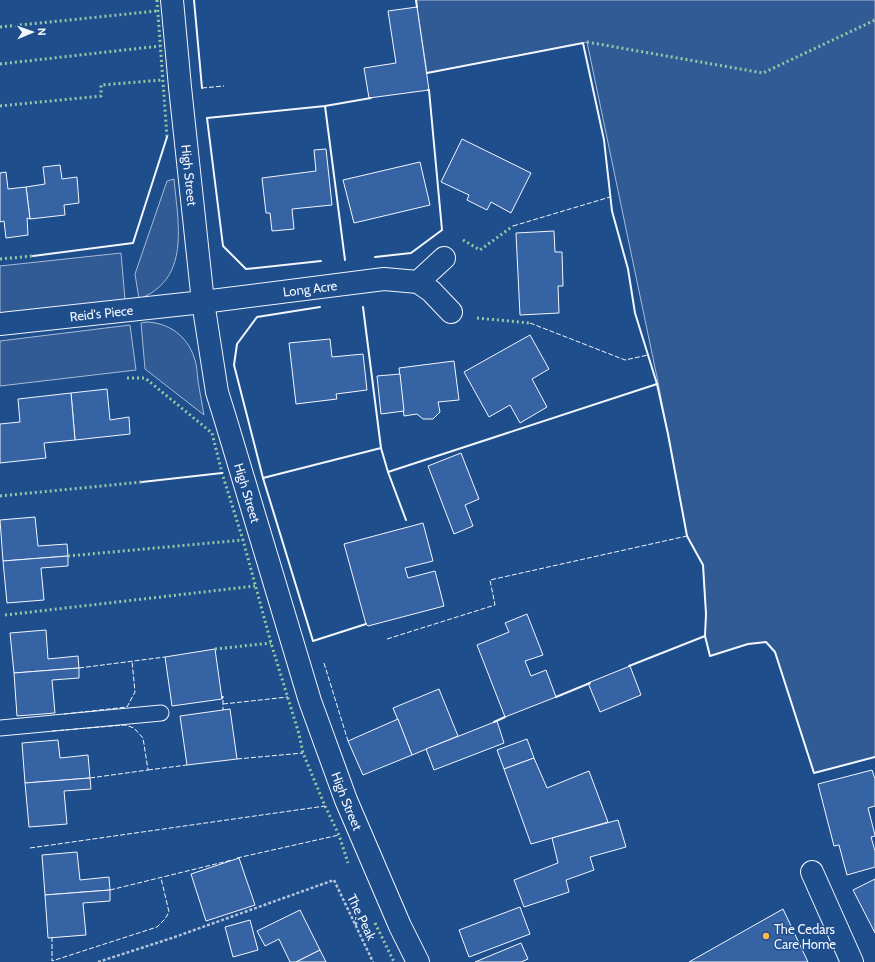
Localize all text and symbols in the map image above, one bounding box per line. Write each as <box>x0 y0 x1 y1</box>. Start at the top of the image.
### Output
north arrow <box>12 12 52 52</box>
text: N <box>35 28 49 36</box>
street label: High Street <box>178 144 201 207</box>
street label: Long Acre <box>282 277 338 300</box>
street label: Reid's Piece <box>69 302 134 324</box>
street label: High Street <box>231 461 264 525</box>
street label: High Street <box>328 769 366 833</box>
street label: The Peak <box>344 891 380 943</box>
place label: The Cedars Care Home <box>774 921 836 952</box>
marker: The Cedars Care Home <box>761 931 771 941</box>

